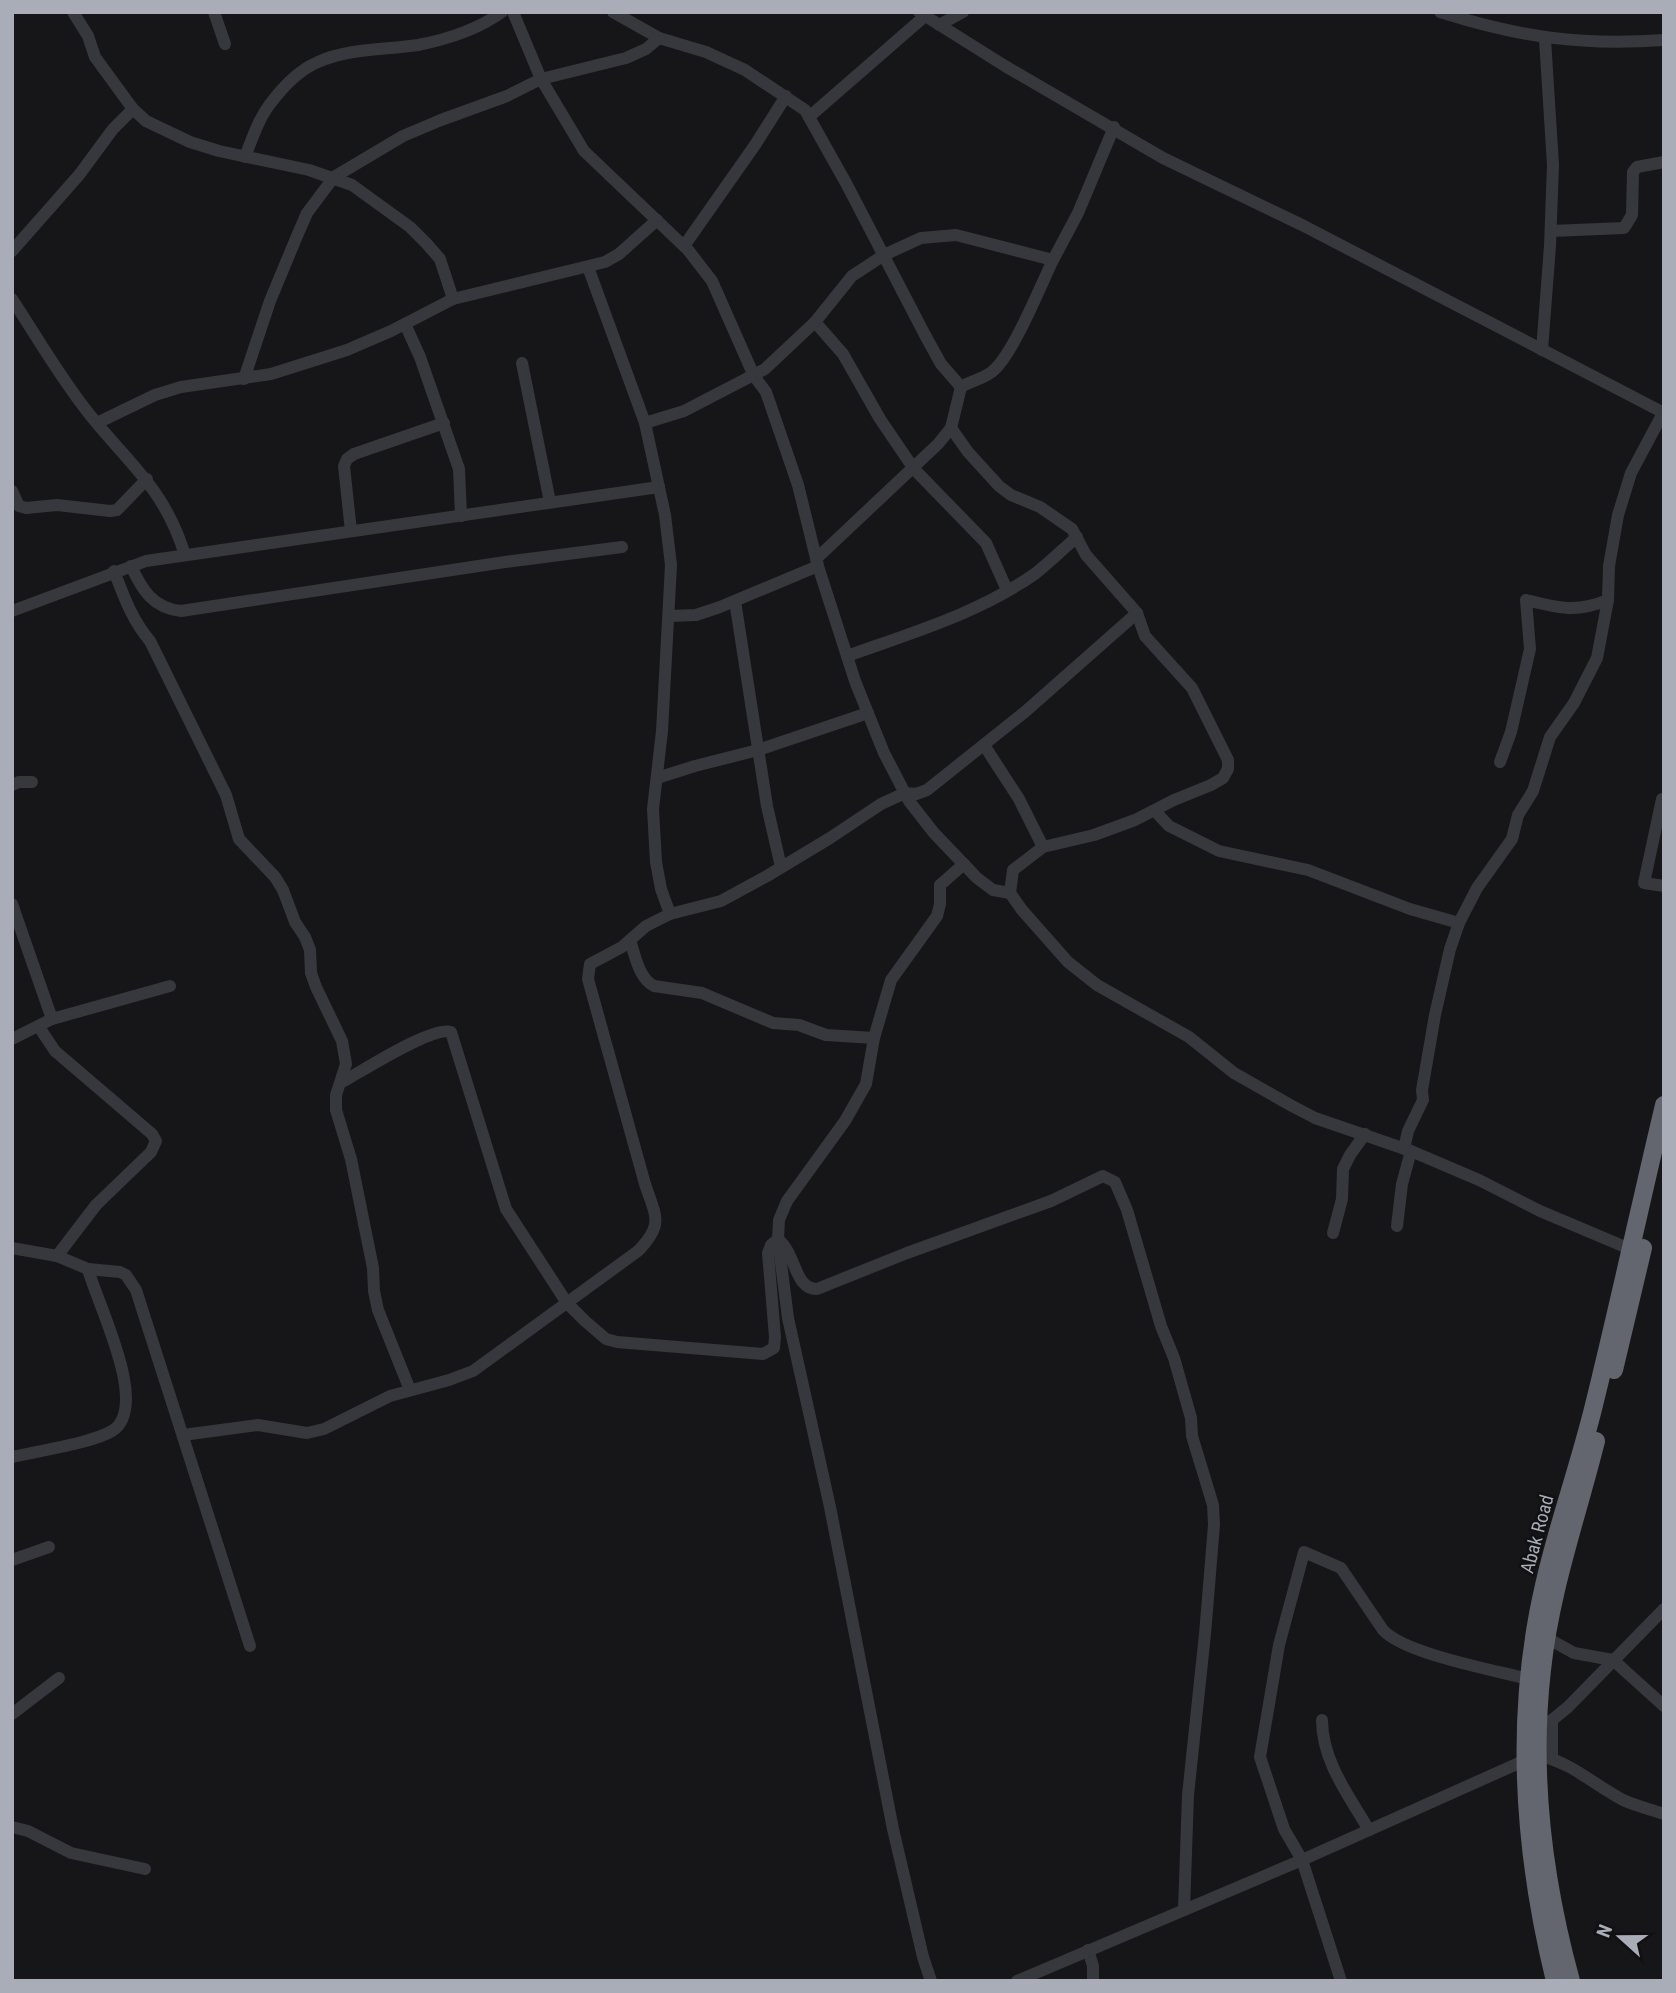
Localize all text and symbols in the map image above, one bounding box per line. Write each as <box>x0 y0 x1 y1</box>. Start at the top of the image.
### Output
street label: Abak Road <box>1515 1492 1559 1576</box>
north arrow <box>1585 1902 1655 1972</box>
text: N <box>1592 1922 1617 1941</box>

